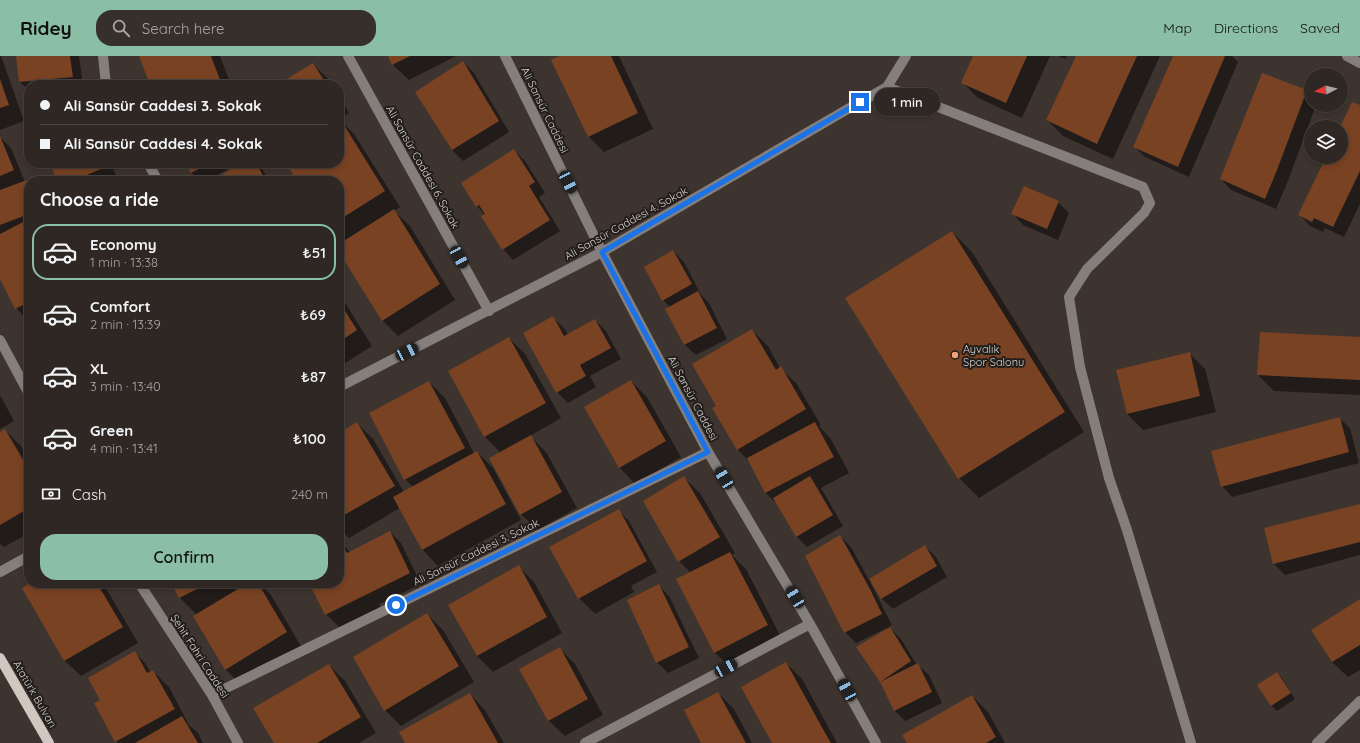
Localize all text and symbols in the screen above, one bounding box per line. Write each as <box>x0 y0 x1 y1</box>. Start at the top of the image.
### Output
search box <box>96 10 376 46</box>
text: Ridey <box>20 16 72 40</box>
icon: search <box>110 17 132 39</box>
text: Search here <box>142 19 225 38</box>
text: Map <box>1163 19 1192 37</box>
text: Directions <box>1214 19 1278 37</box>
text: Saved <box>1300 19 1340 37</box>
street label: Ali Sansür Caddesi <box>518 65 572 155</box>
north arrow <box>1304 68 1348 112</box>
map controls <box>1304 68 1348 164</box>
callout: 1 min <box>874 88 940 116</box>
route end <box>851 93 869 111</box>
text: 1 min <box>891 94 923 110</box>
text: Ali Sansür Caddesi 3. Sokak <box>64 96 262 115</box>
street label: Ali Sansür Caddesi 6. Sokak <box>383 103 463 231</box>
button: layers <box>1304 120 1348 164</box>
text: Ali Sansür Caddesi 4. Sokak <box>64 134 262 153</box>
car <box>557 169 579 195</box>
street label: Ali Sansür Caddesi 4. Sokak <box>562 183 690 263</box>
text: Choose a ride <box>40 188 159 211</box>
icon: car <box>42 234 78 270</box>
text: Economy <box>90 235 157 254</box>
text: ₺51 <box>303 243 326 262</box>
car <box>448 244 470 270</box>
text: 1 min · 13:38 <box>90 254 158 270</box>
icon: car <box>42 296 78 332</box>
text: Comfort <box>90 297 151 316</box>
text: ₺69 <box>300 305 326 324</box>
text: 2 min · 13:39 <box>90 316 161 332</box>
car <box>394 341 420 363</box>
place label: Ayvalık Spor Salonu <box>963 342 1024 369</box>
marker: Ayvalık Spor Salonu <box>950 350 960 360</box>
street label: Ali Sansür Caddesi <box>665 353 721 443</box>
icon: car <box>42 358 78 394</box>
text: XL <box>90 359 108 378</box>
text: ₺87 <box>301 367 326 386</box>
text: 3 min · 13:40 <box>90 378 161 394</box>
icon: car <box>42 420 78 456</box>
text: Green <box>90 421 133 440</box>
text: ₺100 <box>293 429 326 448</box>
text: 4 min · 13:41 <box>90 440 158 456</box>
car <box>713 465 735 491</box>
icon: cash <box>40 483 62 505</box>
text: Cash <box>72 485 106 504</box>
text: 240 m <box>291 486 328 502</box>
street label: Ali Sansür Caddesi 3. Sokak <box>411 515 542 589</box>
button: Confirm <box>40 534 328 580</box>
car <box>784 584 806 610</box>
route start <box>387 596 405 614</box>
street label: Şehit Fahri Caddesi <box>168 611 232 701</box>
car <box>713 657 739 679</box>
street label: Atatürk Bulvarı <box>10 658 60 730</box>
car <box>836 677 858 703</box>

